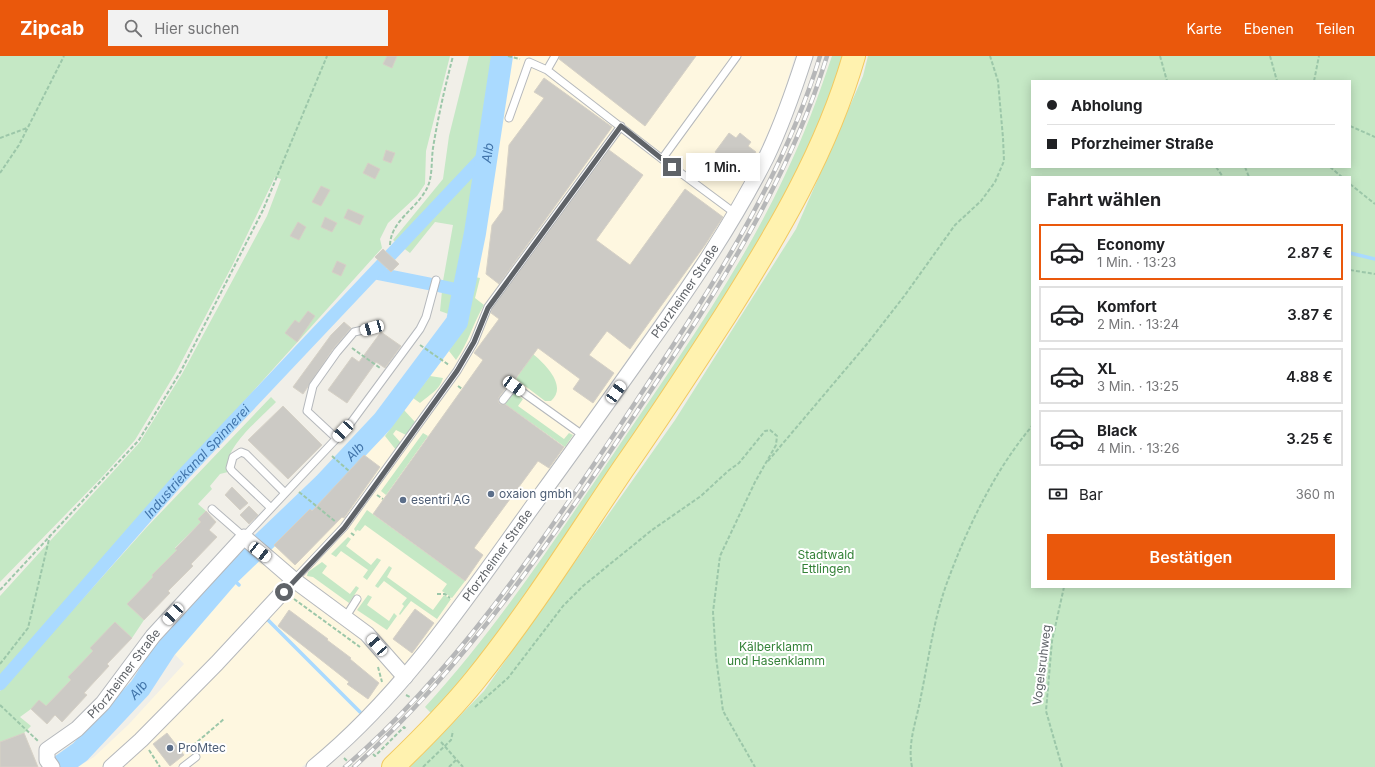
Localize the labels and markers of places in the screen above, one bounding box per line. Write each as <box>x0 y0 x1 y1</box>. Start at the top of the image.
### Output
place label: oxaion gmbh <box>499 486 572 501</box>
marker: oxaion gmbh <box>486 489 496 499</box>
place label: esentri AG <box>411 492 470 507</box>
marker: esentri AG <box>398 495 408 505</box>
place label: ProMtec <box>178 740 226 755</box>
marker: ProMtec <box>165 743 175 753</box>

